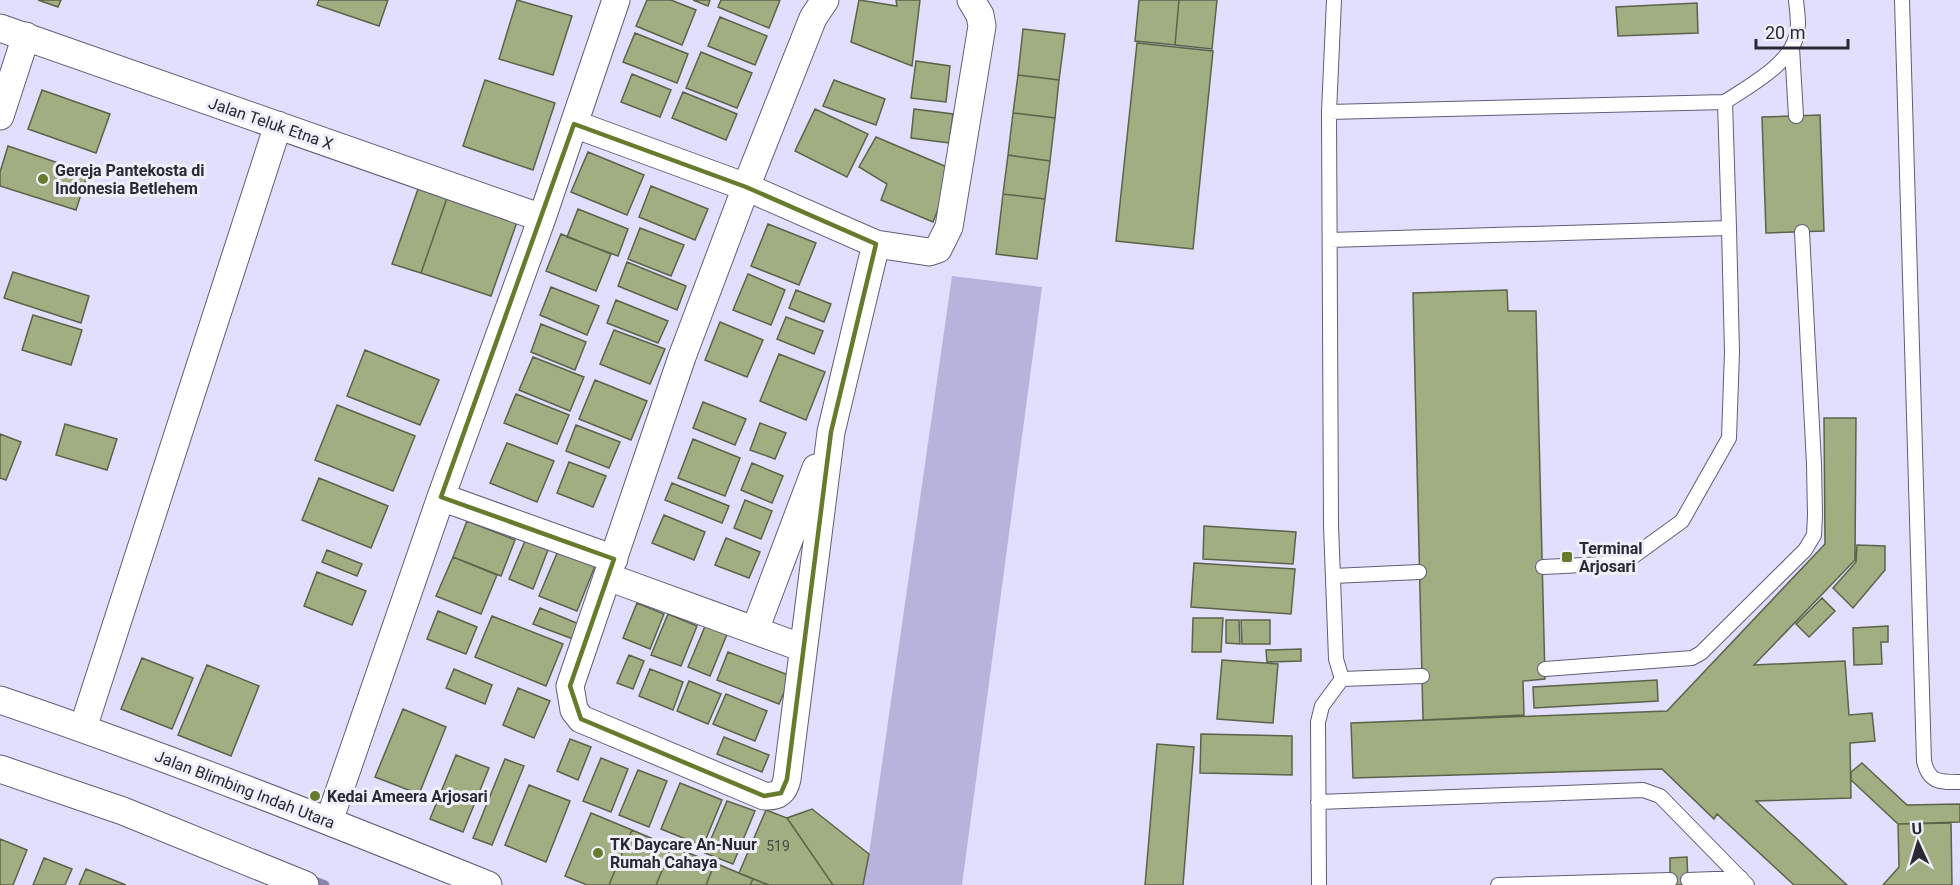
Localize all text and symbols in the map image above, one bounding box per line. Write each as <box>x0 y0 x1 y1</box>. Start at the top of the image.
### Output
scale bar <box>1756 12 1848 50</box>
text: 20 m <box>1765 22 1805 43</box>
street label: Jalan Teluk Etna X <box>206 93 336 154</box>
place label: Gereja Pantekosta di Indonesia Betlehem <box>55 161 204 198</box>
marker: Gereja Pantekosta di Indonesia Betlehem <box>36 172 50 186</box>
place label: Terminal Arjosari <box>1579 539 1643 576</box>
marker: Terminal Arjosari <box>1560 550 1574 564</box>
street label: Jalan Blimbing Indah Utara <box>152 746 337 833</box>
place label: Kedai Ameera Arjosari <box>327 787 488 806</box>
marker: Kedai Ameera Arjosari <box>308 789 322 803</box>
north arrow <box>1888 813 1948 873</box>
text: U <box>1911 819 1923 838</box>
place label: TK Daycare An-Nuur Rumah Cahaya <box>610 835 757 872</box>
house number: 519 <box>766 838 790 854</box>
marker: TK Daycare An-Nuur Rumah Cahaya <box>591 846 605 860</box>

